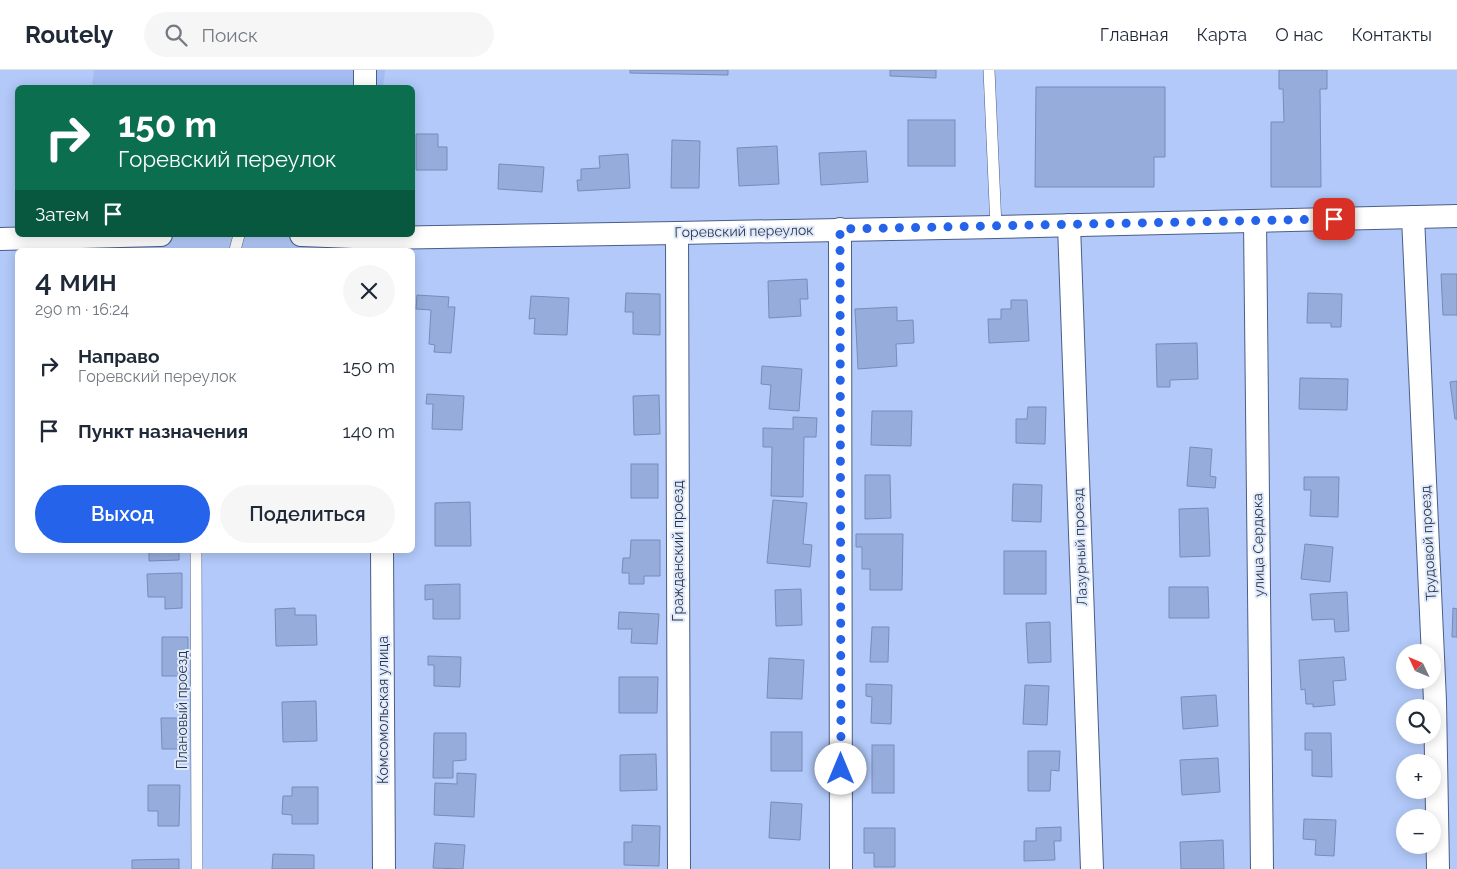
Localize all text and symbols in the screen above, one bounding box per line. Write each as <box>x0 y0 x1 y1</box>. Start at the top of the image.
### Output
search box <box>144 12 494 57</box>
text: Routely <box>25 20 114 49</box>
icon: search <box>162 21 190 49</box>
text: Поиск <box>202 24 258 46</box>
text: Главная <box>1100 24 1168 45</box>
text: Карта <box>1196 24 1247 45</box>
text: О нас <box>1275 24 1323 45</box>
text: Контакты <box>1351 24 1432 45</box>
text: 150 m <box>118 104 217 145</box>
icon: right <box>35 105 100 170</box>
text: Горевский переулок <box>118 146 337 172</box>
pin <box>1313 198 1355 240</box>
icon: arrive <box>99 200 127 228</box>
text: Затем <box>35 203 89 225</box>
icon: arrive <box>1320 205 1348 233</box>
street label: Горевский переулок <box>674 222 814 240</box>
text: 4 мин <box>35 263 117 298</box>
button: close <box>343 265 395 317</box>
text: 290 m · 16:24 <box>35 300 129 319</box>
text: Направо <box>78 345 159 367</box>
icon: right <box>35 352 63 380</box>
text: 150 m <box>343 355 395 377</box>
text: Горевский переулок <box>78 367 237 386</box>
icon: arrive <box>35 417 63 445</box>
text: Пункт назначения <box>78 420 248 442</box>
text: 140 m <box>343 420 395 442</box>
street label: Гражданский проезд <box>670 480 686 622</box>
button: Выход <box>35 485 210 543</box>
button: Поделиться <box>220 485 395 543</box>
street label: Трудовой проезд <box>1417 485 1439 601</box>
street label: Лазурный проезд <box>1070 488 1090 606</box>
street label: улица Сердюка <box>1249 493 1267 597</box>
street label: Комсомольская улица <box>375 636 391 784</box>
north arrow <box>1396 644 1441 689</box>
map controls <box>1396 644 1441 854</box>
street label: Плановый проезд <box>174 651 190 769</box>
button: search <box>1396 699 1441 744</box>
position arrow <box>814 742 866 794</box>
button: + <box>1396 754 1441 799</box>
button: − <box>1396 809 1441 854</box>

